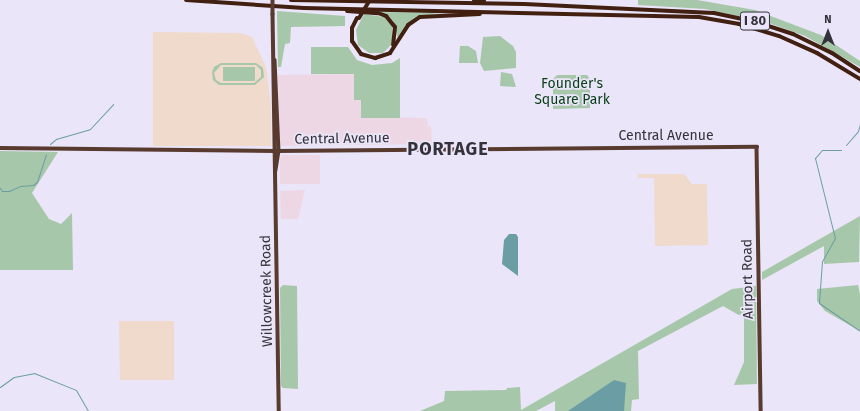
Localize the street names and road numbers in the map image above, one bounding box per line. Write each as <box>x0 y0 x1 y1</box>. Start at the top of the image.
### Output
road number: I 80 <box>739 10 771 32</box>
street label: Central Avenue <box>618 128 714 144</box>
street label: Central Avenue <box>294 130 390 148</box>
street label: Willowcreek Road <box>258 235 276 347</box>
street label: Airport Road <box>739 239 757 319</box>

